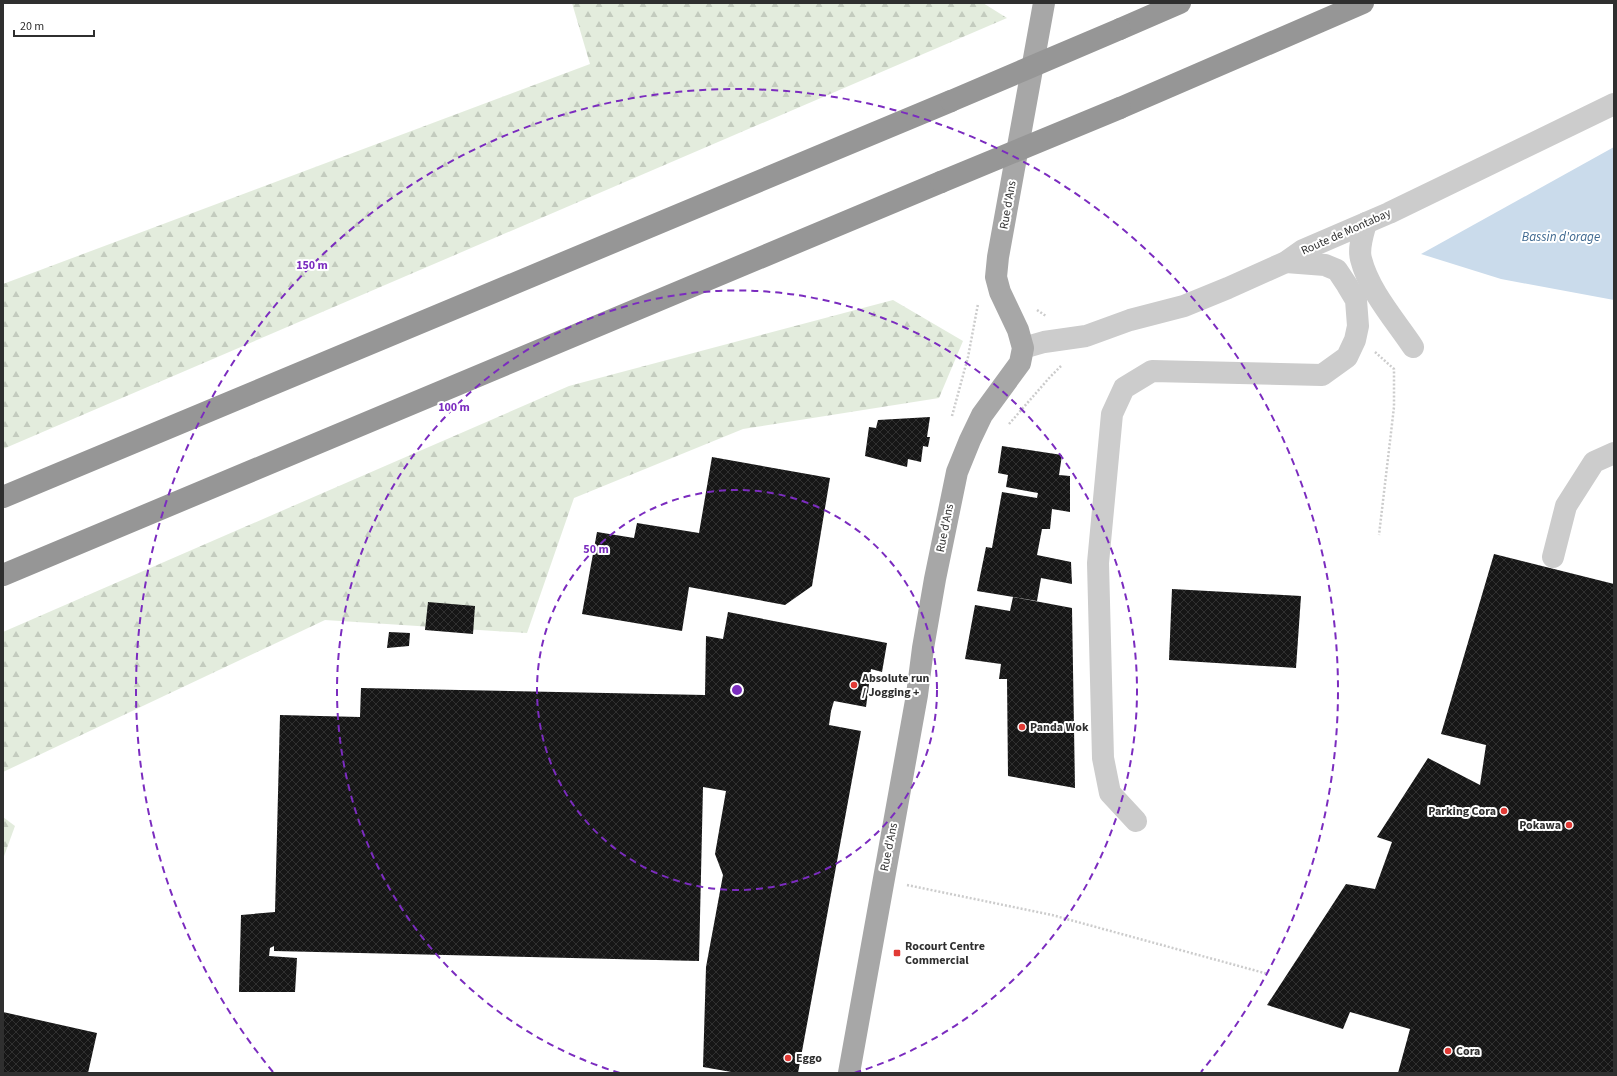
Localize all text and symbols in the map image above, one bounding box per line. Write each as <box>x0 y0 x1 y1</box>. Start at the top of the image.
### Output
scale bar <box>14 12 94 38</box>
text: 20 m <box>20 18 44 35</box>
street label: Rue d'Ans <box>995 179 1021 231</box>
street label: Route de Montabay <box>1298 204 1394 259</box>
water label: Bassin d'orage <box>1522 228 1600 246</box>
text: 150 m <box>296 257 328 274</box>
text: 100 m <box>438 399 470 416</box>
street label: Rue d'Ans <box>932 502 958 554</box>
text: 50 m <box>583 541 609 558</box>
place label: Absolute run / Jogging + <box>861 670 930 701</box>
marker: Absolute run / Jogging + <box>849 680 859 690</box>
centre of rings <box>730 683 744 697</box>
place label: Panda Wok <box>1030 719 1089 736</box>
marker: Panda Wok <box>1017 722 1027 732</box>
place label: Parking Cora <box>1428 803 1496 820</box>
marker: Parking Cora <box>1499 806 1509 816</box>
place label: Pokawa <box>1519 817 1561 834</box>
marker: Pokawa <box>1564 820 1574 830</box>
street label: Rue d'Ans <box>876 821 902 873</box>
place label: Rocourt Centre Commercial <box>905 938 985 969</box>
marker: Rocourt Centre Commercial <box>892 948 902 958</box>
place label: Cora <box>1456 1043 1480 1060</box>
marker: Cora <box>1443 1046 1453 1056</box>
place label: Eggo <box>796 1050 822 1067</box>
marker: Eggo <box>783 1053 793 1063</box>

